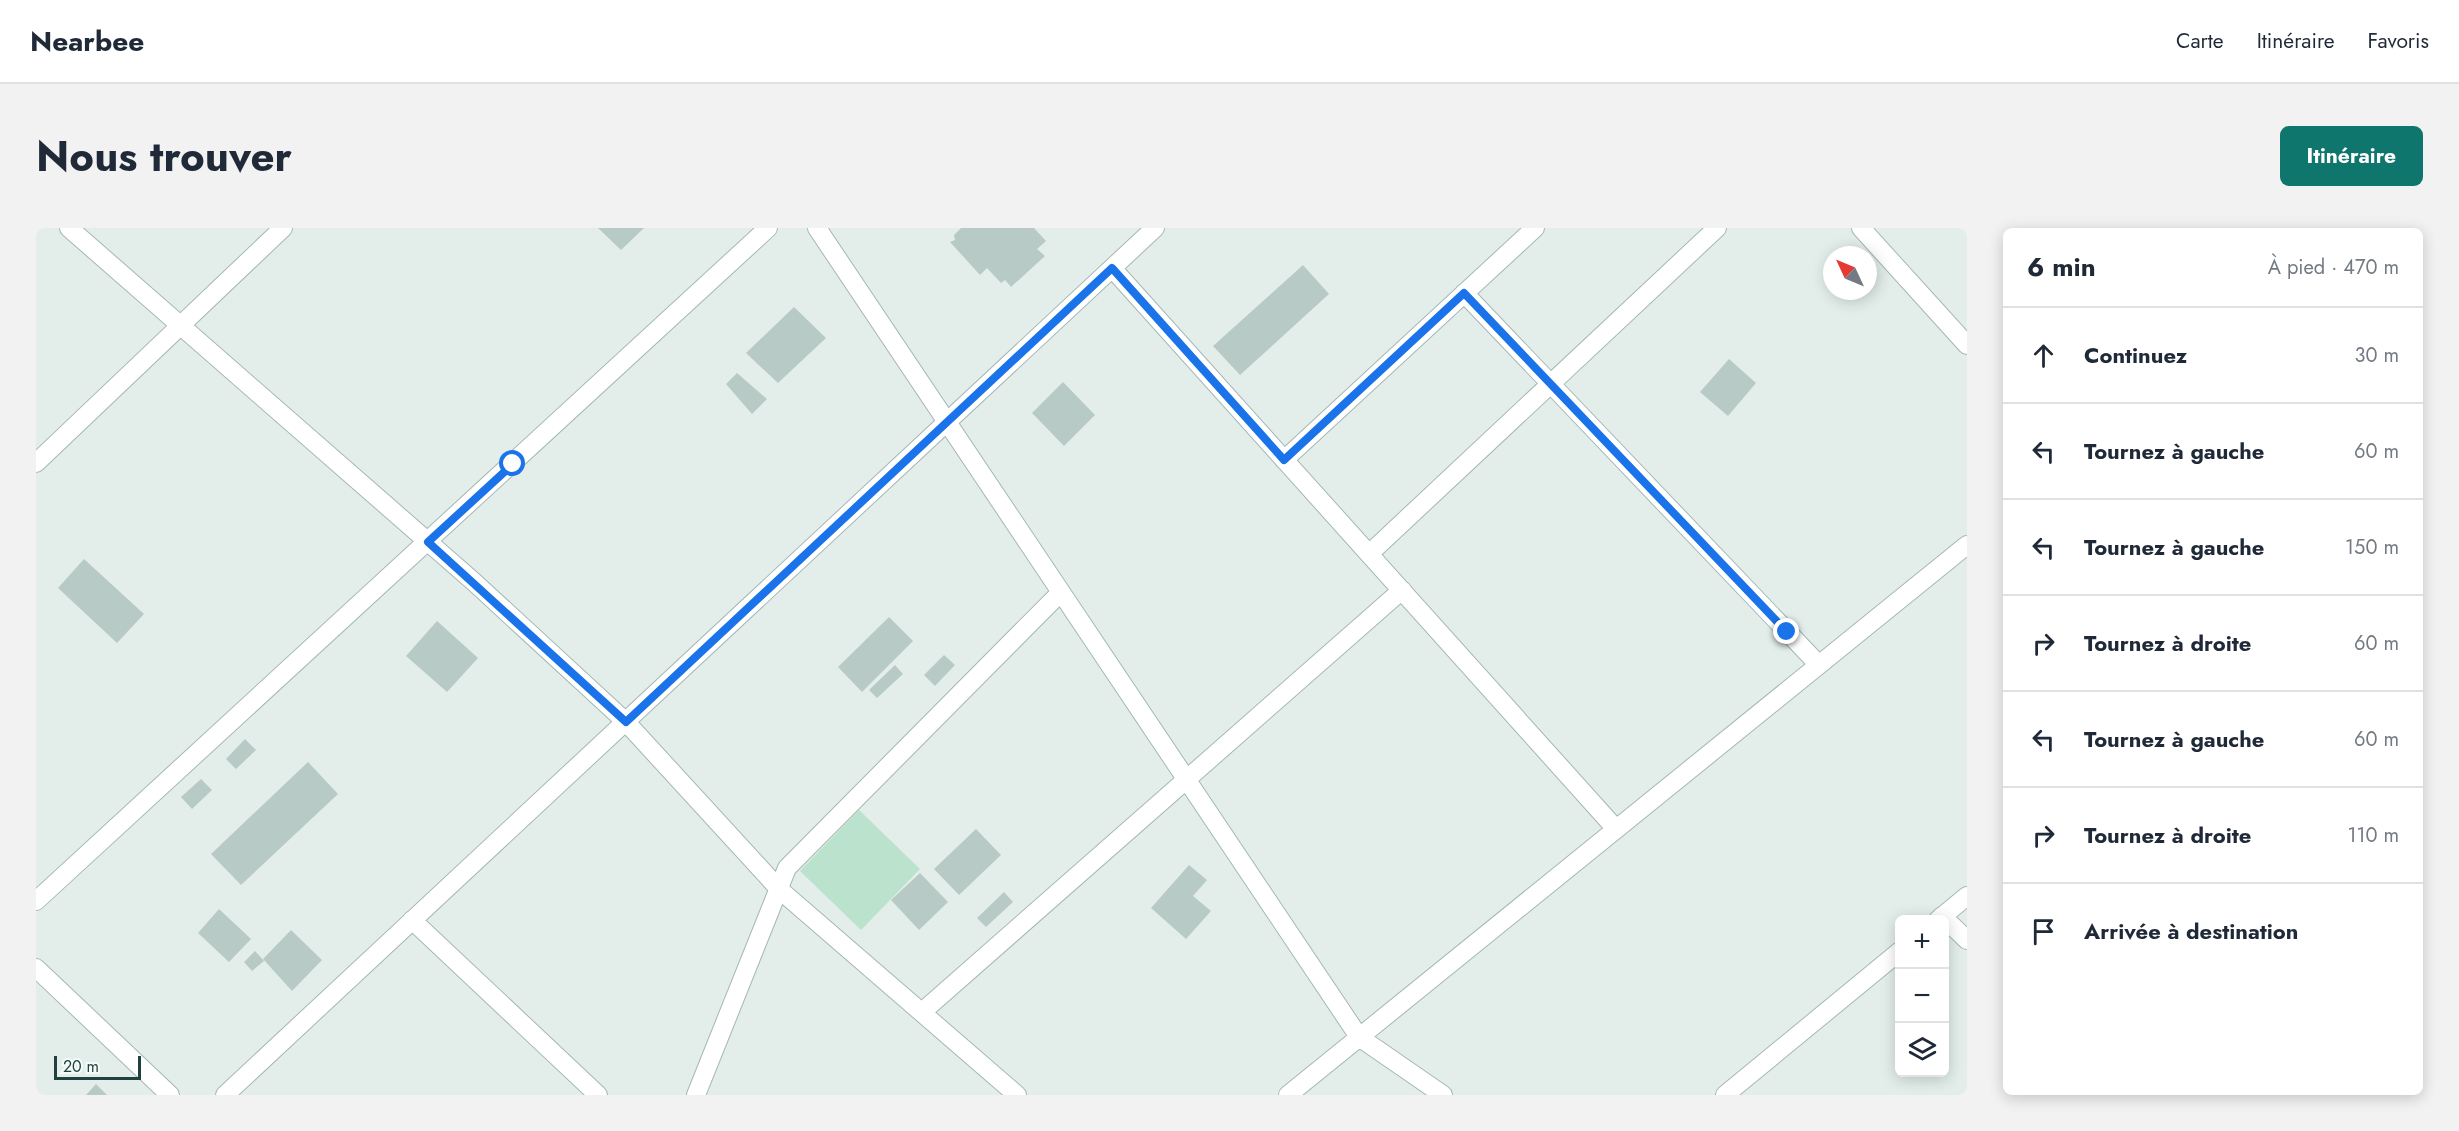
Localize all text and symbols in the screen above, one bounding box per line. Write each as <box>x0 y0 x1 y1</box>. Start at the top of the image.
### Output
text: Nearbee <box>30 21 144 62</box>
text: Carte <box>2176 26 2224 56</box>
text: Itinéraire <box>2257 26 2335 56</box>
text: Favoris <box>2368 26 2429 56</box>
text: Nous trouver <box>36 126 292 187</box>
button: Itinéraire <box>2280 126 2423 186</box>
north arrow <box>1823 246 1877 300</box>
text: 6 min <box>2027 248 2096 286</box>
text: À pied · 470 m <box>2268 253 2399 282</box>
icon: ahead <box>2027 339 2060 372</box>
text: Continuez <box>2084 339 2187 371</box>
text: 30 m <box>2354 341 2399 370</box>
icon: left <box>2027 435 2060 468</box>
text: Tournez à gauche <box>2084 435 2264 467</box>
text: 60 m <box>2354 437 2399 466</box>
route start <box>499 450 525 476</box>
icon: left <box>2027 531 2060 564</box>
text: Tournez à gauche <box>2084 531 2264 563</box>
text: 150 m <box>2345 533 2399 562</box>
route end <box>1773 618 1799 644</box>
icon: right <box>2027 627 2060 660</box>
text: Tournez à droite <box>2084 627 2251 659</box>
text: 60 m <box>2354 629 2399 658</box>
icon: left <box>2027 723 2060 756</box>
text: Tournez à gauche <box>2084 723 2264 755</box>
text: 60 m <box>2354 725 2399 754</box>
icon: right <box>2027 819 2060 852</box>
text: Tournez à droite <box>2084 819 2251 851</box>
text: 110 m <box>2347 821 2399 850</box>
map controls <box>1895 915 1949 1077</box>
button: + <box>1895 915 1949 969</box>
icon: arrive <box>2027 915 2060 948</box>
text: Arrivée à destination <box>2084 915 2298 947</box>
button: − <box>1895 969 1949 1023</box>
button: layers <box>1895 1023 1949 1077</box>
scale bar <box>54 1053 141 1080</box>
text: 20 m <box>63 1055 99 1078</box>

